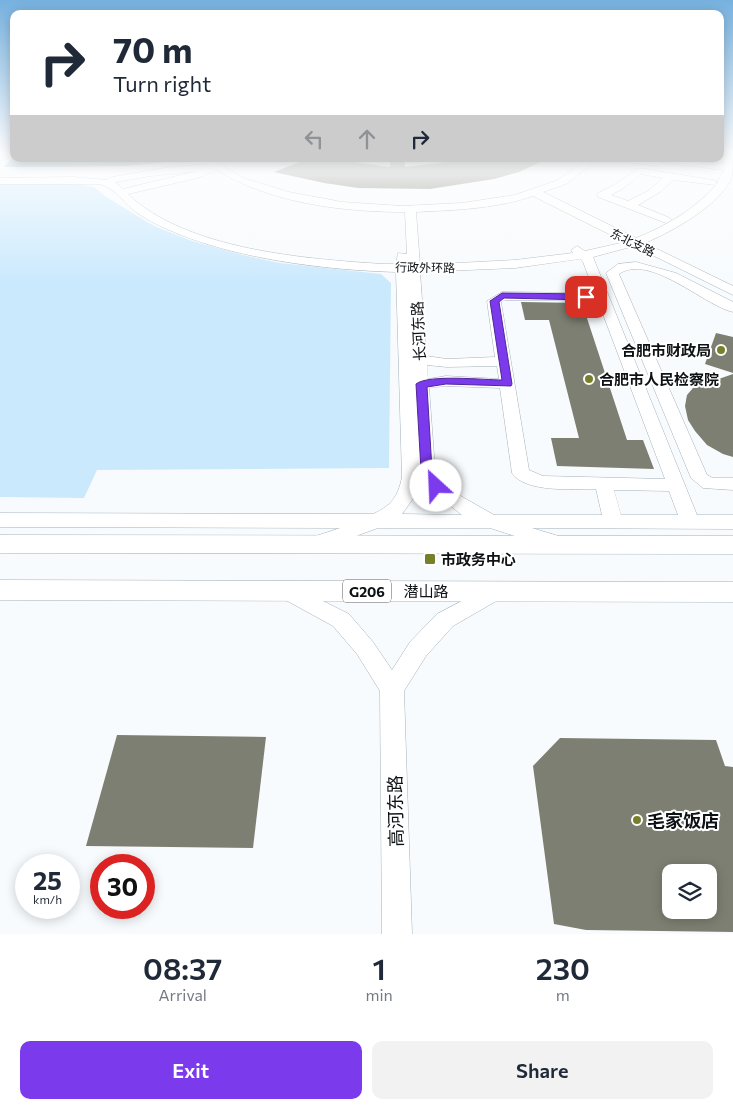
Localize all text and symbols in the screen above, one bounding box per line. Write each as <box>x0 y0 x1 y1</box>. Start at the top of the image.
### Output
text: 70 m <box>113 27 193 70</box>
icon: right <box>30 30 95 95</box>
text: Turn right <box>113 70 211 97</box>
icon: left <box>300 125 328 153</box>
icon: ahead <box>353 125 381 153</box>
icon: right <box>406 125 434 153</box>
street label: 东北支路 <box>608 225 658 259</box>
street label: 行政外环路 <box>395 259 455 275</box>
pin <box>565 276 607 318</box>
icon: arrive <box>572 283 600 311</box>
street label: 长河东路 <box>407 301 429 361</box>
place label: 合肥市财政局 <box>621 341 711 359</box>
marker: 合肥市财政局 <box>715 344 727 356</box>
place label: 合肥市人民检察院 <box>599 370 719 388</box>
marker: 合肥市人民检察院 <box>583 373 595 385</box>
position arrow <box>409 459 461 511</box>
place label: 市政务中心 <box>441 550 516 568</box>
marker: 市政务中心 <box>423 552 437 566</box>
road number: G206 <box>343 580 391 602</box>
street label: 潜山路 <box>403 582 449 600</box>
street label: 高河东路 <box>383 775 407 847</box>
place label: 毛家饭店 <box>647 809 719 831</box>
marker: 毛家饭店 <box>631 814 643 826</box>
speed limit sign: 30 <box>90 854 155 919</box>
map controls <box>662 864 717 919</box>
button: layers <box>662 864 717 919</box>
text: 25 <box>33 865 62 895</box>
text: km/h <box>33 892 62 906</box>
text: 08:37 <box>143 949 222 986</box>
text: 1 <box>372 949 386 986</box>
text: 230 <box>536 949 590 986</box>
text: Arrival <box>159 985 207 1004</box>
text: min <box>365 985 393 1004</box>
text: m <box>556 985 570 1004</box>
button: Exit <box>20 1041 362 1099</box>
button: Share <box>372 1041 713 1099</box>

